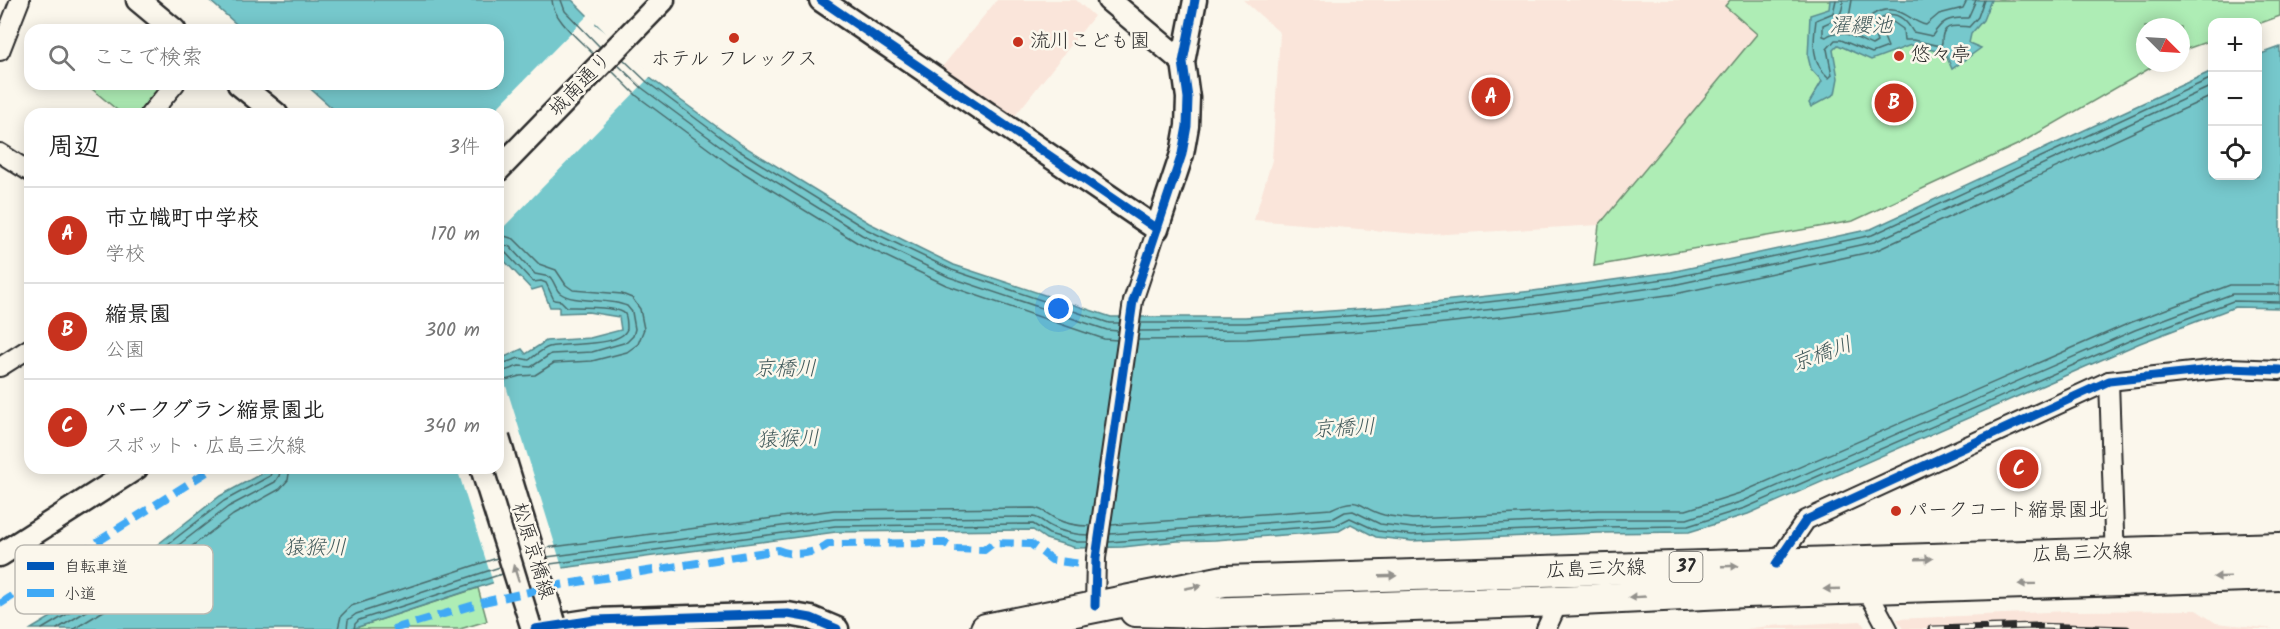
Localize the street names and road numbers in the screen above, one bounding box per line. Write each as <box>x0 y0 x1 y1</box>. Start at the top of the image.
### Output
street label: 城南通り <box>542 45 620 125</box>
street label: 松原京橋線 <box>502 499 562 603</box>
street label: 広島三次線 <box>2031 536 2133 572</box>
street label: 広島三次線 <box>1545 552 1647 588</box>
road number: 37 <box>1670 552 1702 582</box>

